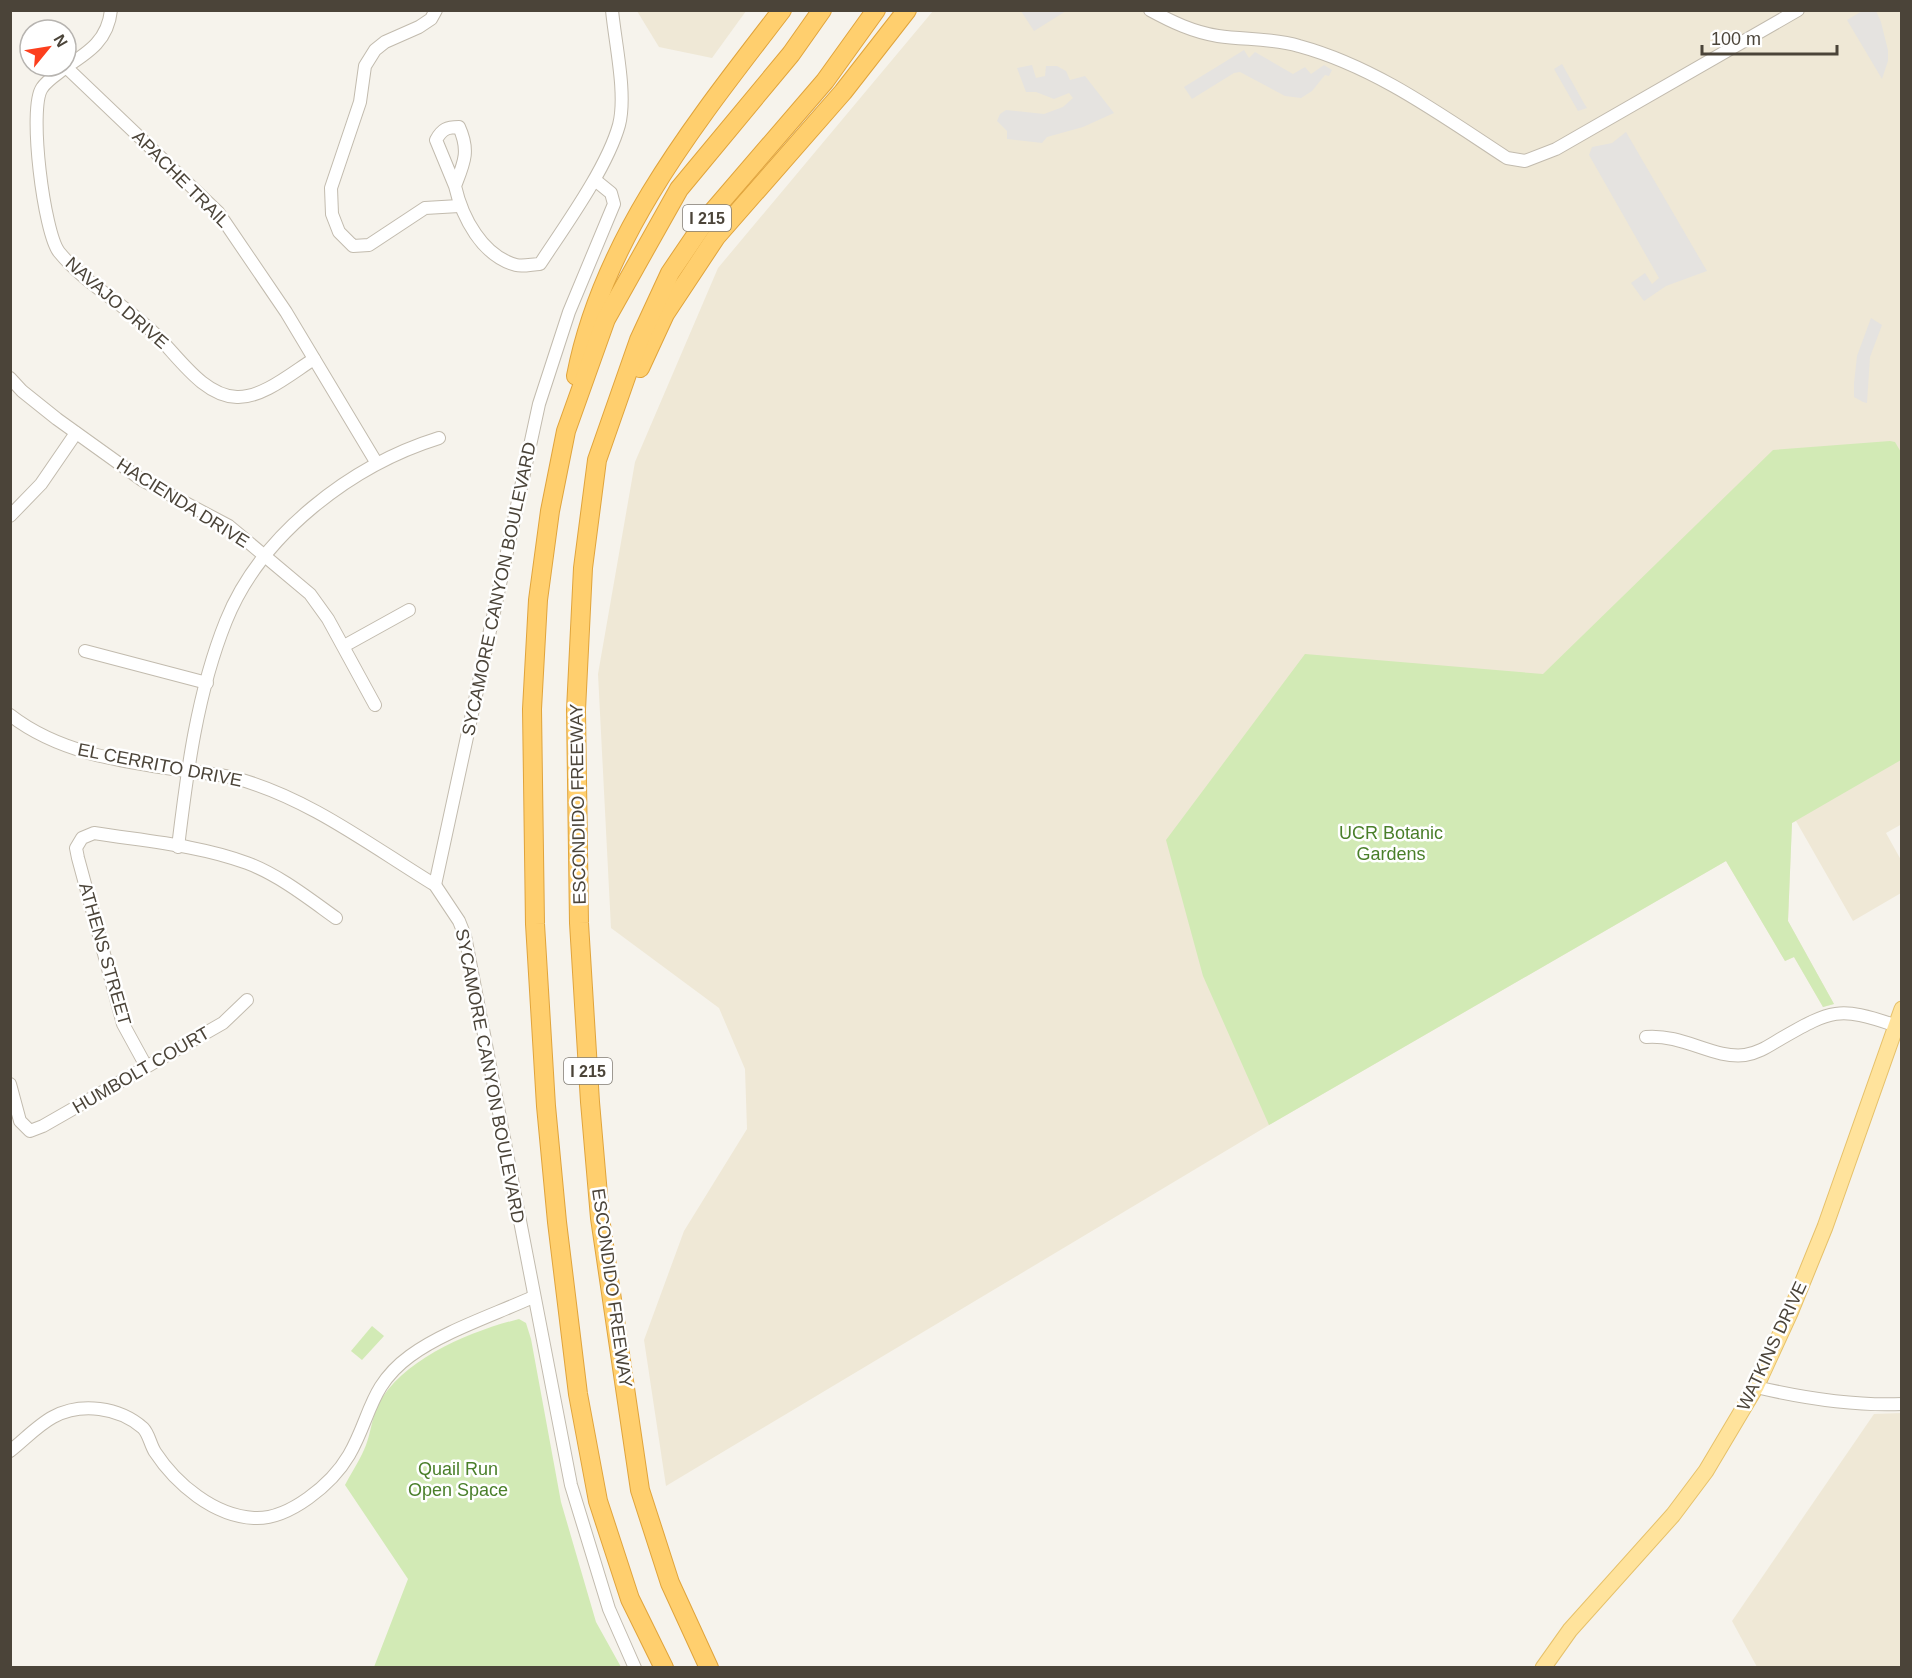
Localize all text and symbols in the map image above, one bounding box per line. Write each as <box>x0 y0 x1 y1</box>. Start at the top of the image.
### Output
north arrow <box>18 18 78 78</box>
scale bar <box>1702 18 1837 56</box>
text: 100 m <box>1711 29 1761 49</box>
text: N <box>50 31 71 50</box>
street label: APACHE TRAIL <box>129 127 233 231</box>
road number: I 215 <box>683 205 731 231</box>
street label: NAVAJO DRIVE <box>62 253 172 353</box>
street label: SYCAMORE CANYON BOULEVARD <box>458 440 540 738</box>
street label: HACIENDA DRIVE <box>113 454 253 552</box>
street label: ESCONDIDO FREEWAY <box>566 703 590 905</box>
street label: EL CERRITO DRIVE <box>76 739 244 791</box>
park label: UCR Botanic Gardens <box>1339 823 1443 864</box>
street label: ATHENS STREET <box>75 880 135 1028</box>
street label: SYCAMORE CANYON BOULEVARD <box>452 927 528 1225</box>
street label: HUMBOLT COURT <box>69 1023 213 1117</box>
road number: I 215 <box>564 1058 612 1084</box>
street label: ESCONDIDO FREEWAY <box>588 1187 636 1389</box>
street label: WATKINS DRIVE <box>1733 1278 1811 1414</box>
park label: Quail Run Open Space <box>408 1459 508 1500</box>

